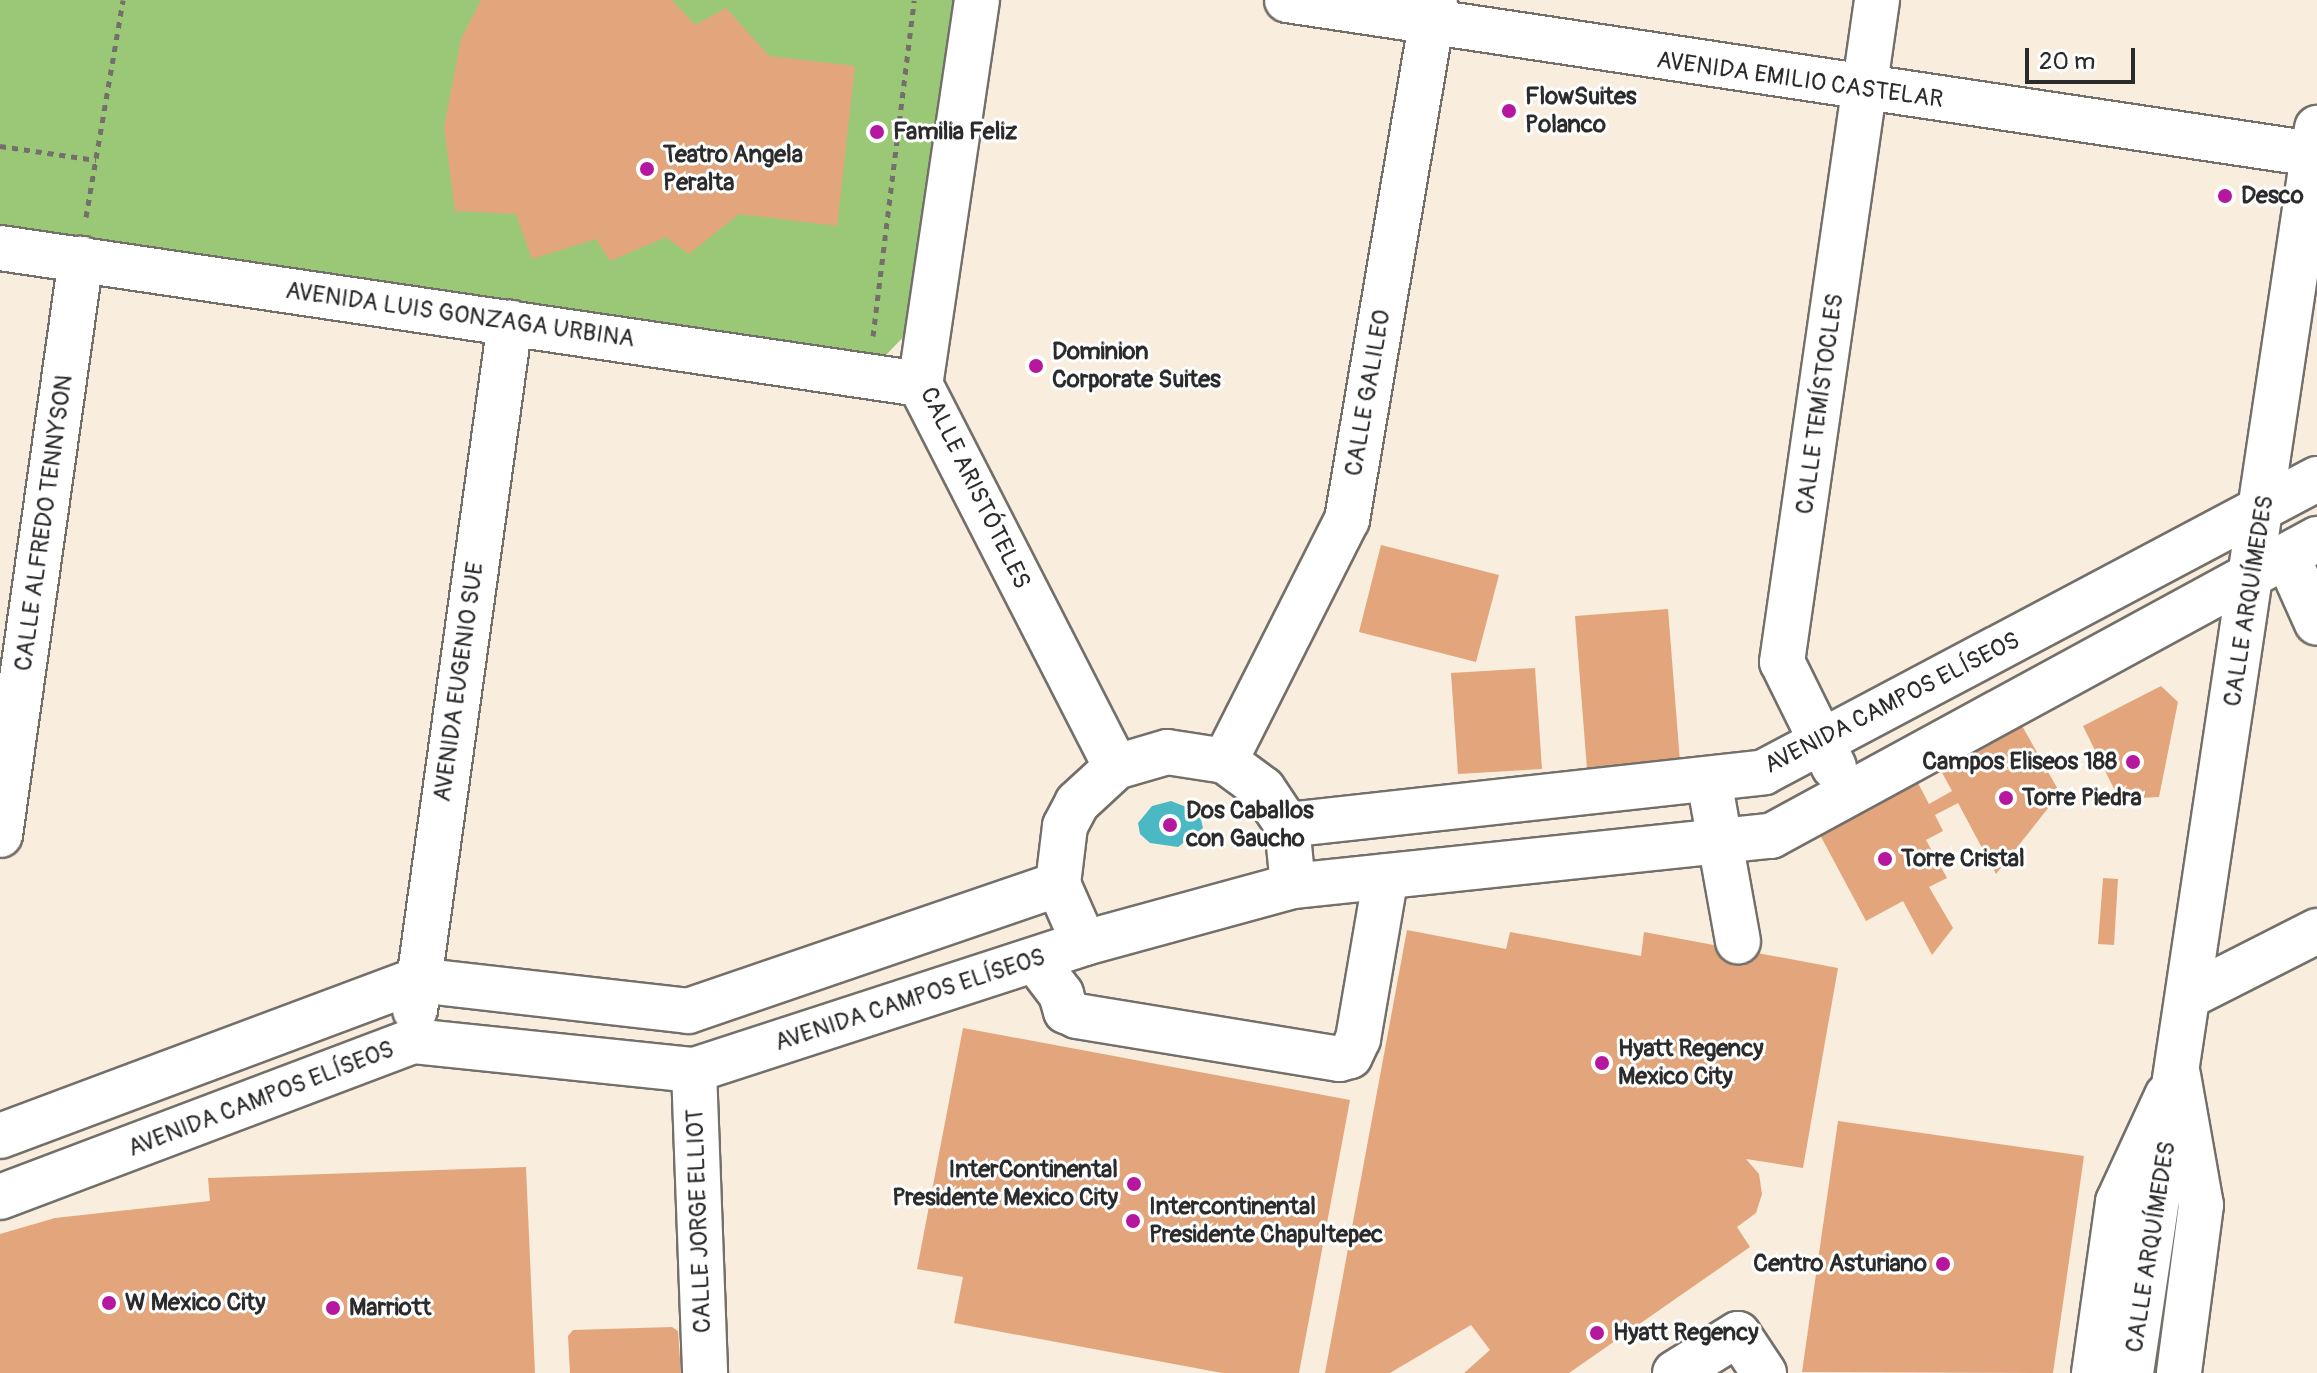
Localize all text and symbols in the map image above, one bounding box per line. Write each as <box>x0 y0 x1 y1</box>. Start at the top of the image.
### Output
scale bar <box>2029 32 2139 82</box>
street label: AVENIDA EMILIO CASTELAR <box>1655 46 1945 114</box>
text: 20 m <box>2039 47 2095 76</box>
place label: FlowSuites Polanco <box>1525 83 1637 139</box>
marker: FlowSuites Polanco <box>1500 102 1518 120</box>
place label: Familia Feliz <box>893 118 1017 146</box>
marker: Familia Feliz <box>868 123 886 141</box>
place label: Teatro Angela Peralta <box>663 141 803 197</box>
marker: Teatro Angela Peralta <box>638 160 656 178</box>
place label: Desco <box>2241 182 2304 210</box>
marker: Desco <box>2216 187 2234 205</box>
street label: AVENIDA LUIS GONZAGA URBINA <box>284 276 636 354</box>
street label: CALLE TEMÍSTOCLES <box>1790 292 1850 516</box>
street label: CALLE GALILEO <box>1339 308 1397 478</box>
place label: Dominion Corporate Suites <box>1052 338 1221 394</box>
marker: Dominion Corporate Suites <box>1027 357 1045 375</box>
street label: CALLE ALFREDO TENNYSON <box>9 373 79 673</box>
street label: CALLE ARISTÓTELES <box>914 383 1036 593</box>
street label: CALLE ARQUÍMEDES <box>2218 493 2280 709</box>
street label: AVENIDA EUGENIO SUE <box>428 560 490 804</box>
street label: AVENIDA CAMPOS ELÍSEOS <box>1760 626 2024 780</box>
place label: Campos Eliseos 188 <box>1922 748 2117 776</box>
marker: Campos Eliseos 188 <box>2124 753 2142 771</box>
place label: Torre Piedra <box>2022 784 2142 812</box>
marker: Torre Piedra <box>1997 789 2015 807</box>
place label: Dos Caballos con Gaucho <box>1186 797 1314 853</box>
marker: Dos Caballos con Gaucho <box>1161 816 1179 834</box>
place label: Torre Cristal <box>1901 845 2025 873</box>
marker: Torre Cristal <box>1876 850 1894 868</box>
street label: AVENIDA CAMPOS ELÍSEOS <box>771 943 1049 1057</box>
street label: AVENIDA CAMPOS ELÍSEOS <box>124 1035 398 1163</box>
place label: Hyatt Regency Mexico City <box>1618 1035 1764 1091</box>
marker: Hyatt Regency Mexico City <box>1593 1054 1611 1072</box>
street label: CALLE JORGE ELLIOT <box>681 1108 717 1334</box>
street label: CALLE ARQUÍMEDES <box>2120 1139 2182 1355</box>
place label: InterContinental Presidente Mexico City <box>892 1156 1118 1212</box>
marker: InterContinental Presidente Mexico City <box>1125 1175 1143 1193</box>
place label: Intercontinental Presidente Chapultepec <box>1149 1193 1383 1249</box>
marker: Intercontinental Presidente Chapultepec <box>1124 1212 1142 1230</box>
place label: Centro Asturiano <box>1753 1250 1927 1278</box>
marker: Centro Asturiano <box>1934 1255 1952 1273</box>
place label: W Mexico City <box>125 1289 265 1317</box>
marker: W Mexico City <box>100 1294 118 1312</box>
place label: Marriott <box>349 1294 431 1322</box>
marker: Marriott <box>324 1299 342 1317</box>
place label: Hyatt Regency <box>1613 1319 1759 1347</box>
marker: Hyatt Regency <box>1588 1324 1606 1342</box>

